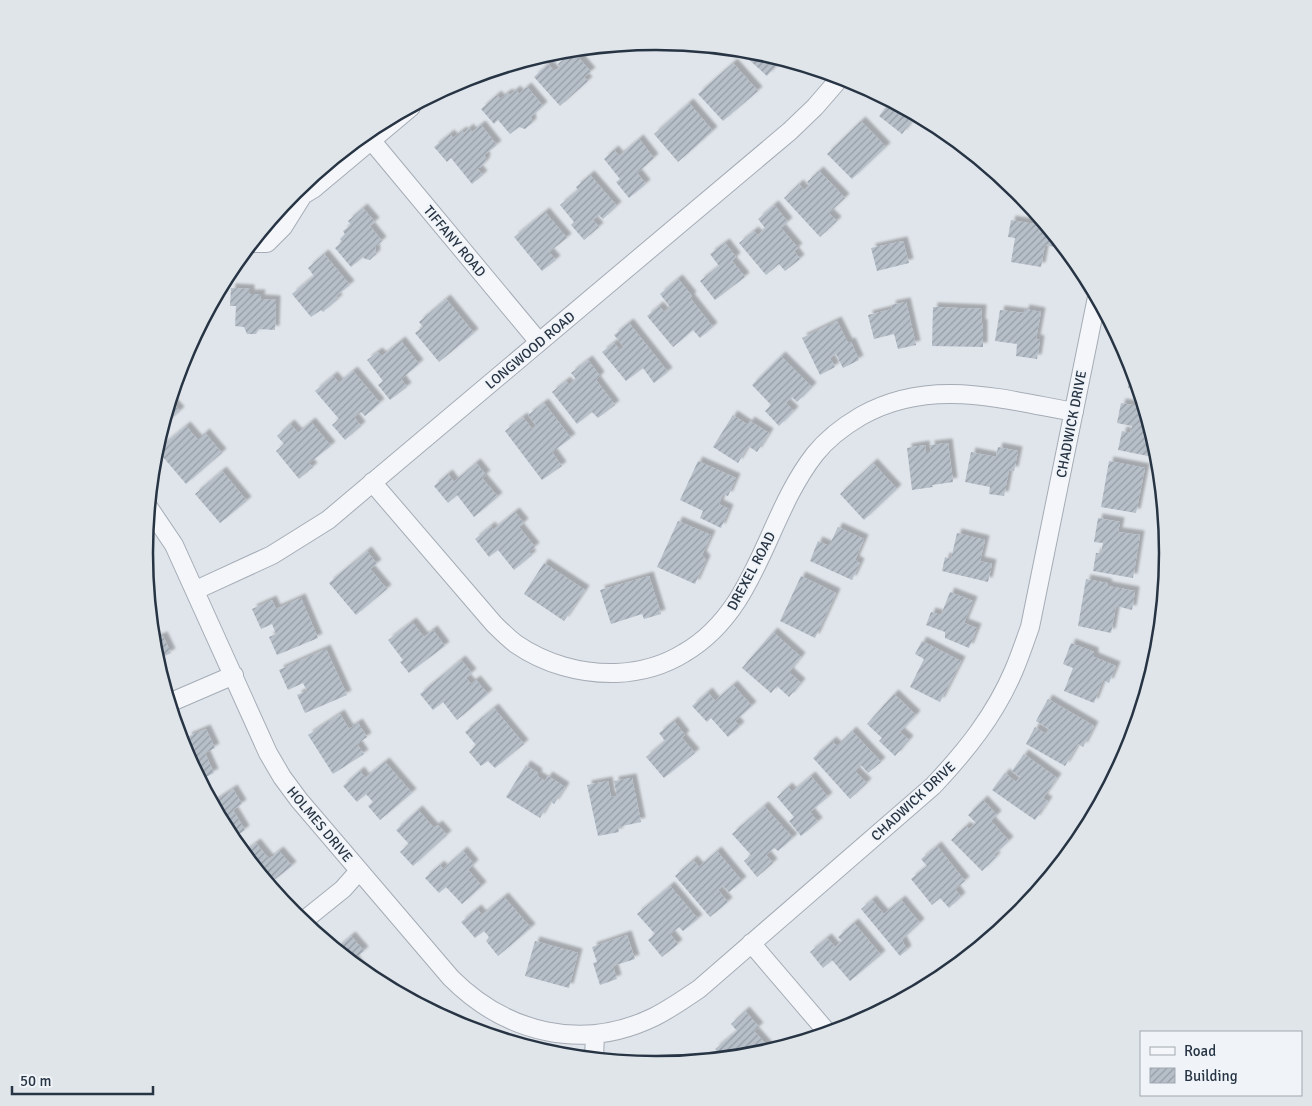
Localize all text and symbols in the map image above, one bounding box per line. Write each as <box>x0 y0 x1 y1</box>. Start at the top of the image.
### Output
street label: TIFFANY ROAD <box>420 202 489 280</box>
street label: LONGWOOD ROAD <box>482 308 579 393</box>
street label: CHADWICK DRIVE <box>1053 369 1090 479</box>
street label: DREXEL ROAD <box>724 529 779 613</box>
street label: CHADWICK DRIVE <box>868 758 959 845</box>
street label: HOLMES DRIVE <box>283 783 356 866</box>
legend <box>1140 1031 1302 1096</box>
text: Road <box>1184 1042 1216 1060</box>
scale bar <box>12 1064 154 1096</box>
text: Building <box>1184 1067 1238 1085</box>
text: 50 m <box>20 1072 51 1090</box>

